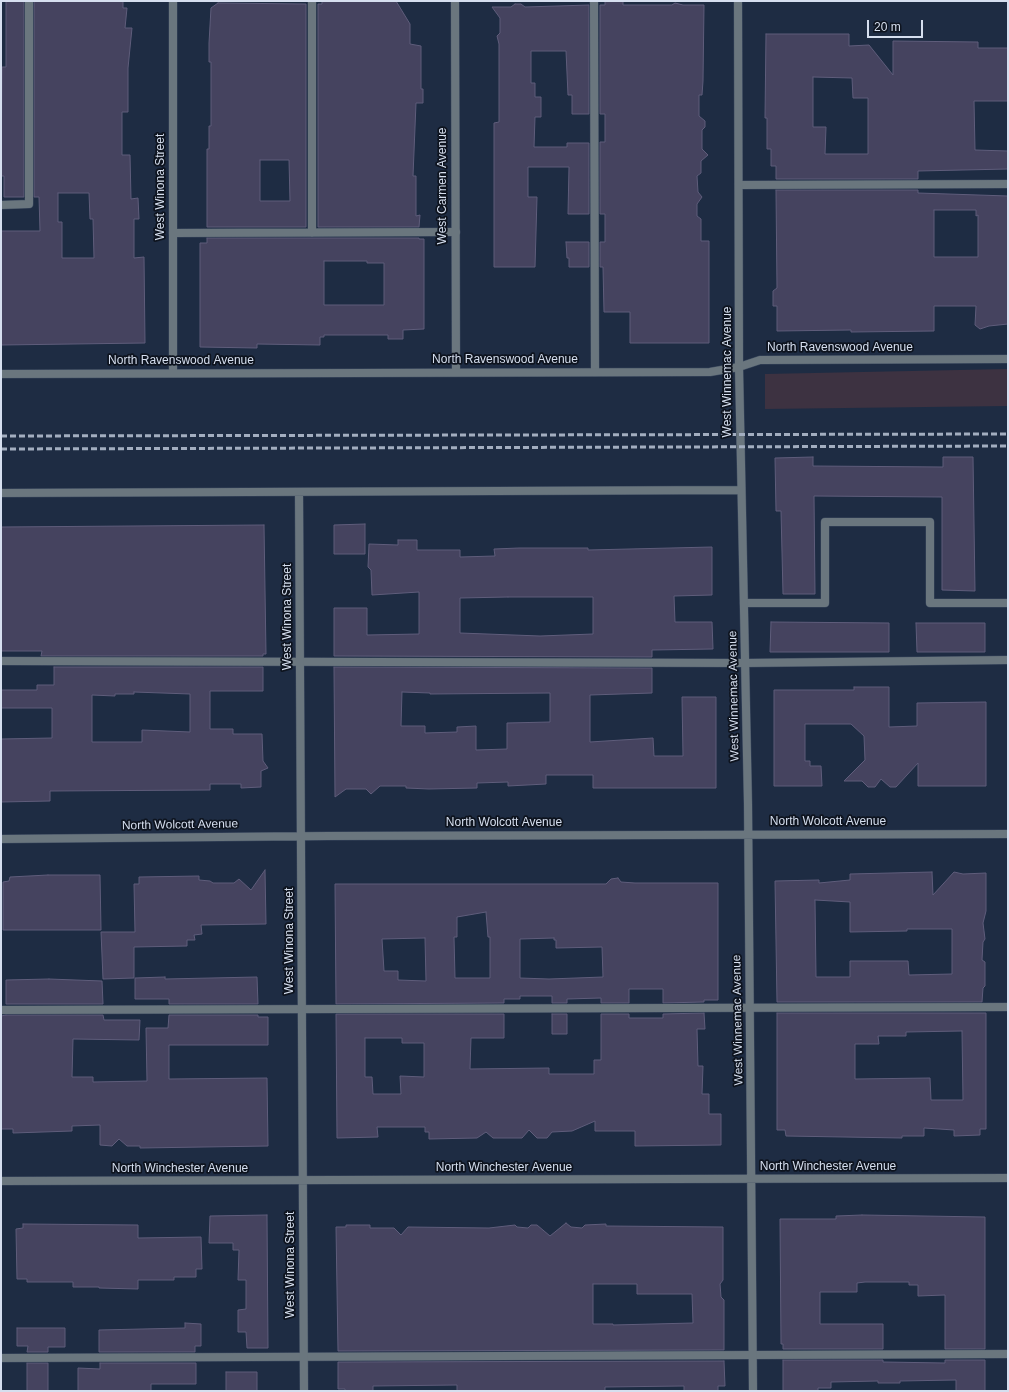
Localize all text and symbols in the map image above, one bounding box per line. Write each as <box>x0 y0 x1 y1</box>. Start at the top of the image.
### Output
scale bar <box>869 12 925 38</box>
text: 20 m <box>874 20 901 34</box>
street label: West Carmen Avenue <box>436 128 450 244</box>
street label: West Winona Street <box>154 134 168 240</box>
street label: West Winnemac Avenue <box>721 307 735 437</box>
street label: North Ravenswood Avenue <box>767 341 913 355</box>
street label: North Ravenswood Avenue <box>432 353 578 367</box>
street label: North Ravenswood Avenue <box>108 354 254 368</box>
street label: West Winona Street <box>281 564 295 670</box>
street label: West Winnemac Avenue <box>726 630 742 762</box>
street label: North Wolcott Avenue <box>770 815 886 829</box>
street label: North Wolcott Avenue <box>446 816 562 830</box>
street label: North Wolcott Avenue <box>122 817 238 833</box>
street label: West Winona Street <box>283 888 297 994</box>
street label: West Winnemac Avenue <box>730 954 746 1086</box>
street label: North Winchester Avenue <box>760 1160 896 1174</box>
street label: North Winchester Avenue <box>436 1161 572 1175</box>
street label: North Winchester Avenue <box>112 1162 248 1176</box>
street label: West Winona Street <box>284 1212 298 1318</box>

